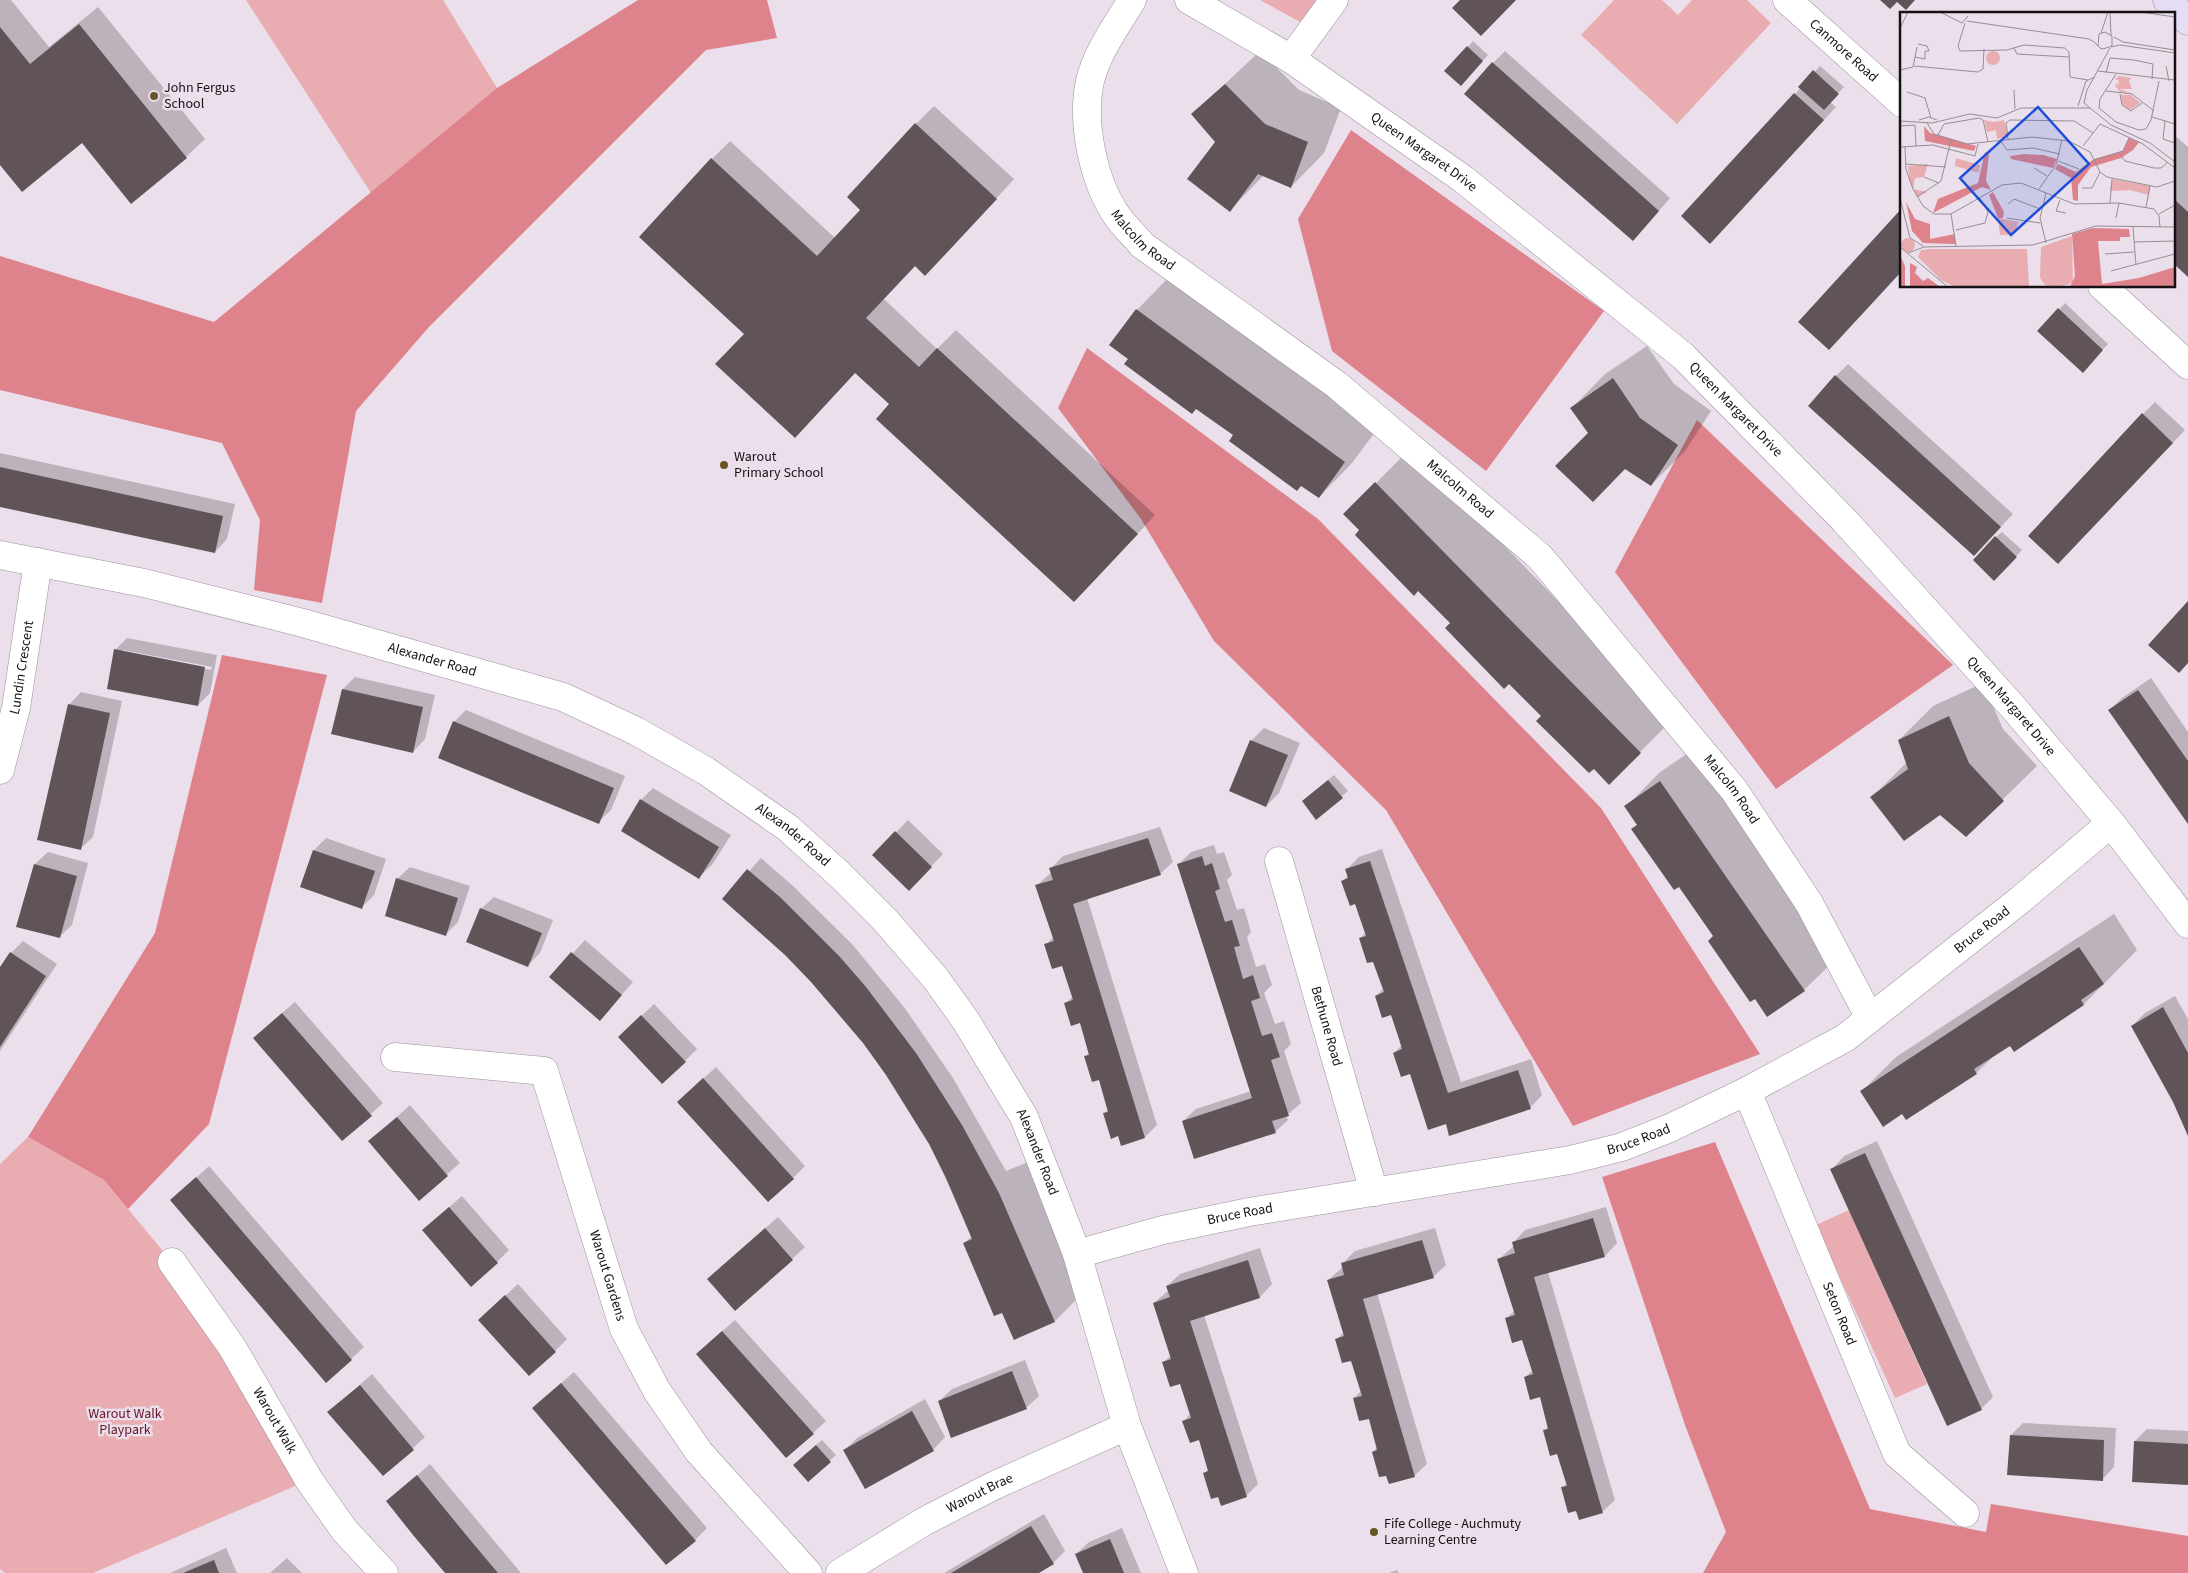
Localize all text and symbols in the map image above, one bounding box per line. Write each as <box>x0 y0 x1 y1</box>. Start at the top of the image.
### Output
inset map <box>1900 12 2176 288</box>
street label: Canmore Road <box>1805 14 1883 87</box>
place label: John Fergus School <box>164 78 235 114</box>
marker: John Fergus School <box>148 90 160 102</box>
street label: Queen Margaret Drive <box>1366 107 1482 197</box>
street label: Malcolm Road <box>1106 206 1179 276</box>
street label: Queen Margaret Drive <box>1684 357 1787 462</box>
place label: Warout Primary School <box>734 447 824 483</box>
street label: Malcolm Road <box>1422 455 1498 524</box>
marker: Warout Primary School <box>718 459 730 471</box>
street label: Lundin Crescent <box>5 619 39 717</box>
street label: Alexander Road <box>386 638 479 682</box>
street label: Queen Margaret Drive <box>1962 652 2060 761</box>
street label: Malcolm Road <box>1699 750 1764 828</box>
street label: Alexander Road <box>751 798 835 871</box>
street label: Bruce Road <box>1950 901 2014 958</box>
street label: Bethune Road <box>1305 984 1347 1069</box>
street label: Alexander Road <box>1011 1105 1063 1198</box>
street label: Bruce Road <box>1605 1119 1673 1160</box>
street label: Bruce Road <box>1205 1198 1274 1230</box>
street label: Warout Gardens <box>584 1228 631 1324</box>
street label: Seton Road <box>1817 1279 1861 1349</box>
street label: Warout Walk <box>247 1384 302 1457</box>
park label: Warout Walk Playpark <box>88 1404 162 1440</box>
street label: Warout Brae <box>943 1468 1016 1518</box>
place label: Fife College - Auchmuty Learning Centre <box>1384 1514 1521 1550</box>
marker: Fife College - Auchmuty Learning Centre <box>1368 1526 1380 1538</box>

